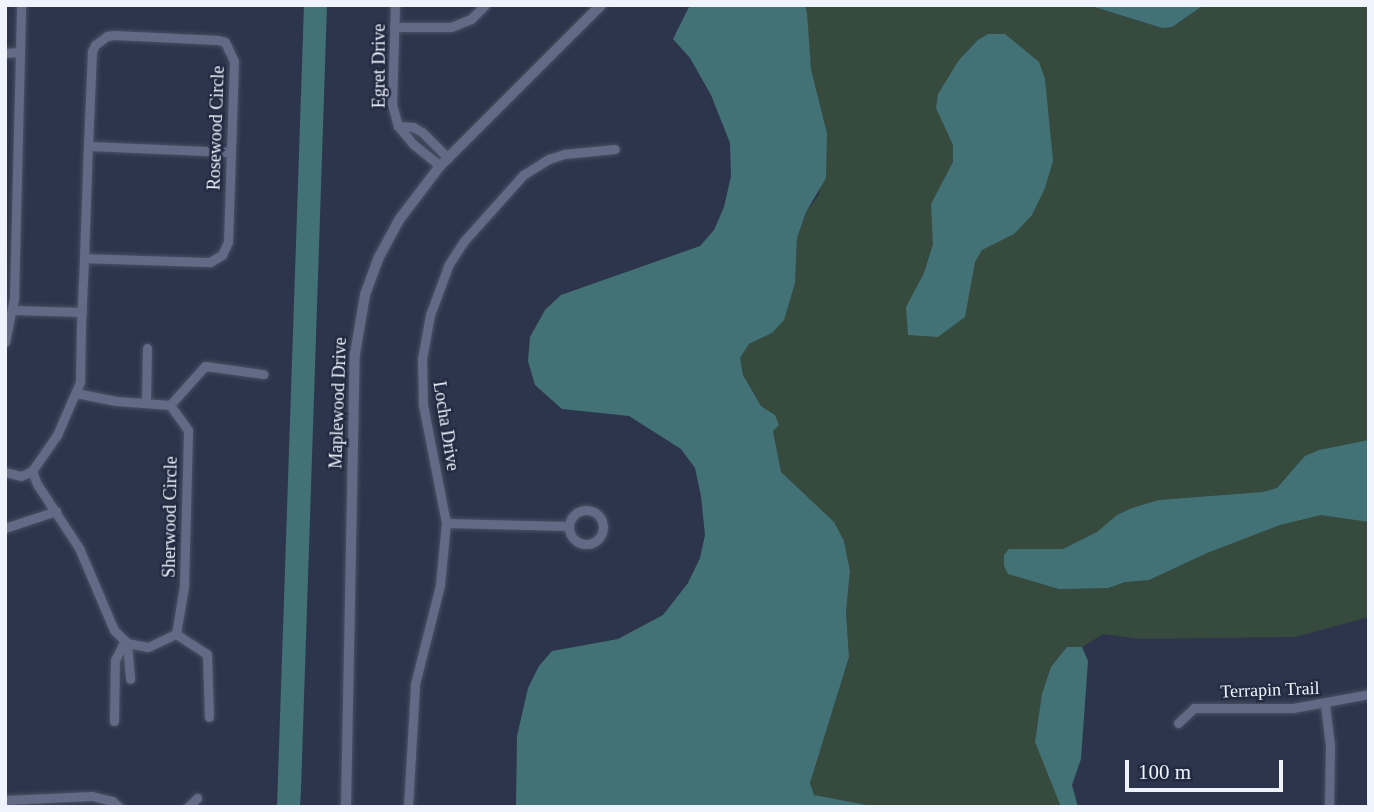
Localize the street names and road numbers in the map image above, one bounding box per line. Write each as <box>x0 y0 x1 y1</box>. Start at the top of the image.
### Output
street label: Egret Drive <box>368 24 390 108</box>
street label: Rosewood Circle <box>203 65 229 191</box>
street label: Maplewood Drive <box>325 337 351 469</box>
street label: Locha Drive <box>428 380 464 472</box>
street label: Sherwood Circle <box>158 456 182 578</box>
street label: Terrapin Trail <box>1220 677 1320 703</box>

